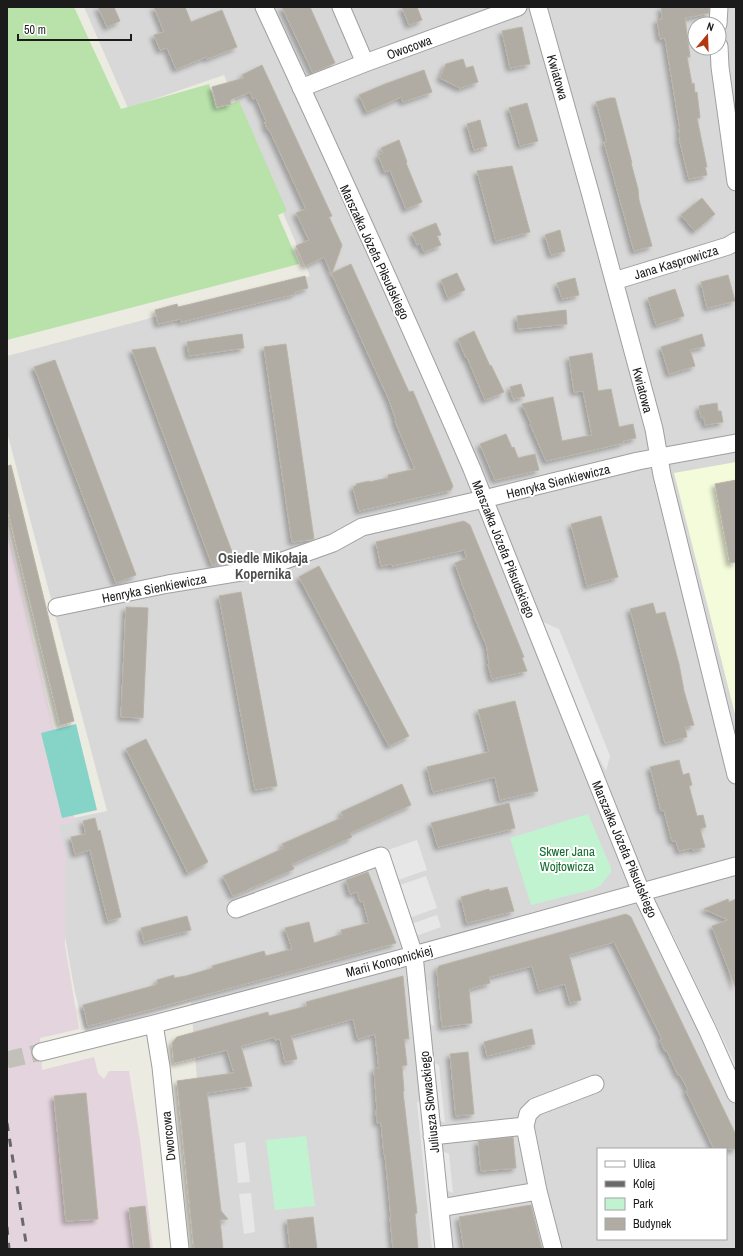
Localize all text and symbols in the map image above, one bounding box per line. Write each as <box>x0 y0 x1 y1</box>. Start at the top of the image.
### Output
scale bar <box>18 16 131 42</box>
north arrow <box>687 16 727 56</box>
text: N <box>705 19 716 34</box>
text: 50 m <box>24 22 46 38</box>
street label: Owocowa <box>384 31 434 63</box>
street label: Kwiatowa <box>543 53 572 102</box>
street label: Marszałka Józefa Piłsudskiego <box>336 182 413 322</box>
street label: Jana Kasprowicza <box>632 242 720 283</box>
street label: Kwiatowa <box>628 366 657 415</box>
street label: Henryka Sienkiewicza <box>505 460 612 503</box>
street label: Marszałka Józefa Piłsudskiego <box>468 478 539 621</box>
district label: Osiedle Mikołaja Kopernika <box>218 549 309 583</box>
street label: Henryka Sienkiewicza <box>100 570 208 607</box>
street label: Marszałka Józefa Piłsudskiego <box>588 778 661 920</box>
park label: Skwer Jana Wojtowicza <box>539 843 595 875</box>
street label: Marii Konopnickiej <box>344 942 434 981</box>
street label: Juliusza Słowackiego <box>416 1050 443 1154</box>
street label: Dworcowa <box>157 1110 180 1162</box>
legend <box>597 1148 727 1240</box>
text: Ulica <box>633 1156 656 1172</box>
text: Kolej <box>633 1176 655 1192</box>
text: Park <box>633 1196 653 1212</box>
text: Budynek <box>633 1216 671 1232</box>

